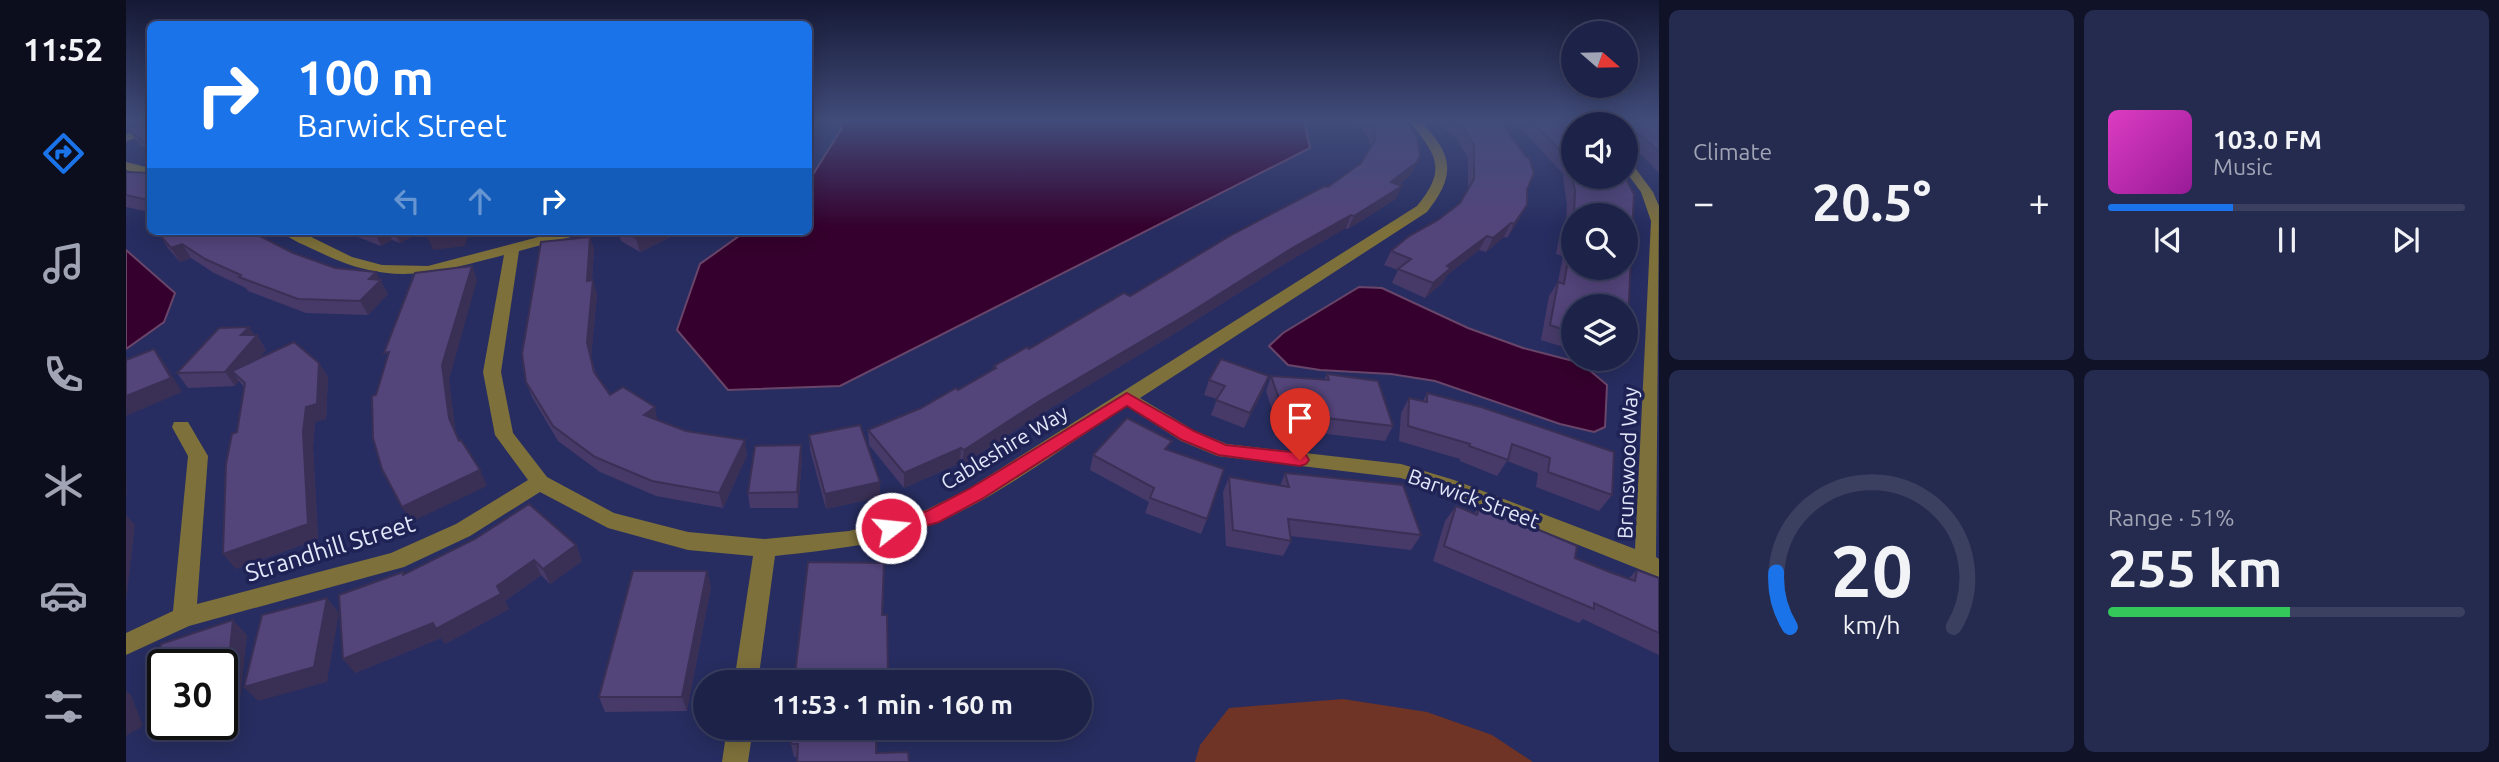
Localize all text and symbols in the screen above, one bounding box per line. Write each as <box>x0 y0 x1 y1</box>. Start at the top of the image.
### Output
north arrow <box>1561 21 1638 98</box>
map controls <box>1561 21 1638 371</box>
text: 11:52 <box>23 31 103 67</box>
icon: right <box>182 49 273 140</box>
text: 100 m <box>297 49 434 104</box>
text: Barwick Street <box>297 107 507 143</box>
button: sound <box>1561 112 1638 189</box>
text: 103.0 FM <box>2213 125 2322 154</box>
icon: directions <box>39 129 88 178</box>
text: Climate <box>1693 139 1772 164</box>
text: Music <box>2213 154 2272 179</box>
text: 20.5° <box>1812 173 1931 231</box>
text: − <box>1693 181 1714 223</box>
text: + <box>2029 181 2050 223</box>
icon: left <box>388 182 426 220</box>
icon: ahead <box>461 182 499 220</box>
icon: right <box>534 182 572 220</box>
button: search <box>1561 203 1638 280</box>
icon: previous <box>2149 221 2187 259</box>
icon: pause <box>2268 221 2306 259</box>
icon: next <box>2387 221 2425 259</box>
icon: music <box>39 239 88 288</box>
button: layers <box>1561 294 1638 371</box>
icon: phone <box>39 350 88 399</box>
street label: Brunswood Way <box>1612 387 1642 539</box>
pin <box>1270 388 1330 460</box>
icon: arrive <box>1281 399 1319 437</box>
street label: Cableshire Way <box>936 400 1072 494</box>
icon: climate <box>39 461 88 510</box>
street label: Barwick Street <box>1405 463 1543 533</box>
position arrow <box>854 491 928 565</box>
text: Range · 51% <box>2108 505 2235 530</box>
street label: Strandhill Street <box>242 509 419 587</box>
text: 20 <box>1830 529 1913 611</box>
text: 255 km <box>2108 539 2282 597</box>
icon: car <box>39 571 88 620</box>
text: km/h <box>1843 611 1900 639</box>
speed limit sign: 30 <box>147 649 238 740</box>
icon: filters <box>39 682 88 731</box>
text: 11:53 · 1 min · 160 m <box>772 690 1013 719</box>

